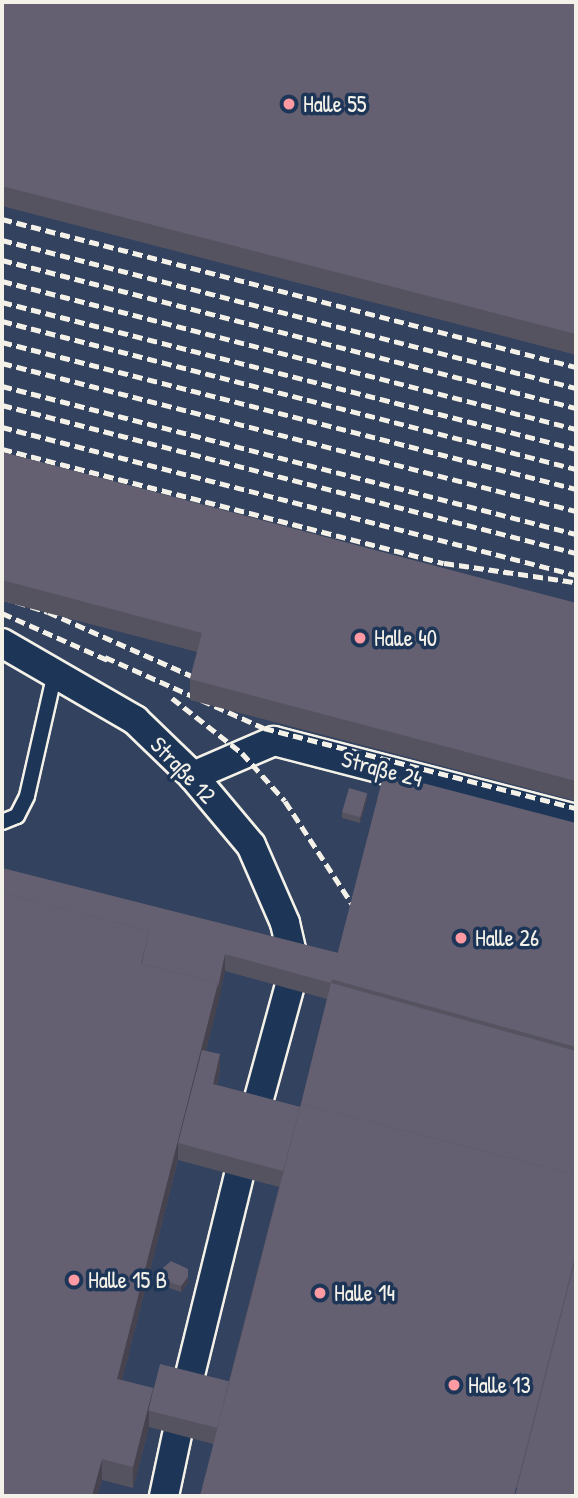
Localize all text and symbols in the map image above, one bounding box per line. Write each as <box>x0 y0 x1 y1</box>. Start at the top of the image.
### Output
place label: Halle 55 <box>303 90 367 118</box>
marker: Halle 55 <box>281 96 297 112</box>
place label: Halle 40 <box>374 624 437 652</box>
marker: Halle 40 <box>352 630 368 646</box>
street label: Straße 12 <box>145 731 221 809</box>
street label: Straße 24 <box>339 745 425 793</box>
place label: Halle 26 <box>475 924 539 952</box>
marker: Halle 26 <box>453 930 469 946</box>
place label: Halle 15 B <box>88 1266 167 1294</box>
marker: Halle 15 B <box>66 1272 82 1288</box>
place label: Halle 14 <box>334 1279 395 1307</box>
marker: Halle 14 <box>312 1285 328 1301</box>
place label: Halle 13 <box>468 1371 531 1399</box>
marker: Halle 13 <box>446 1377 462 1393</box>

